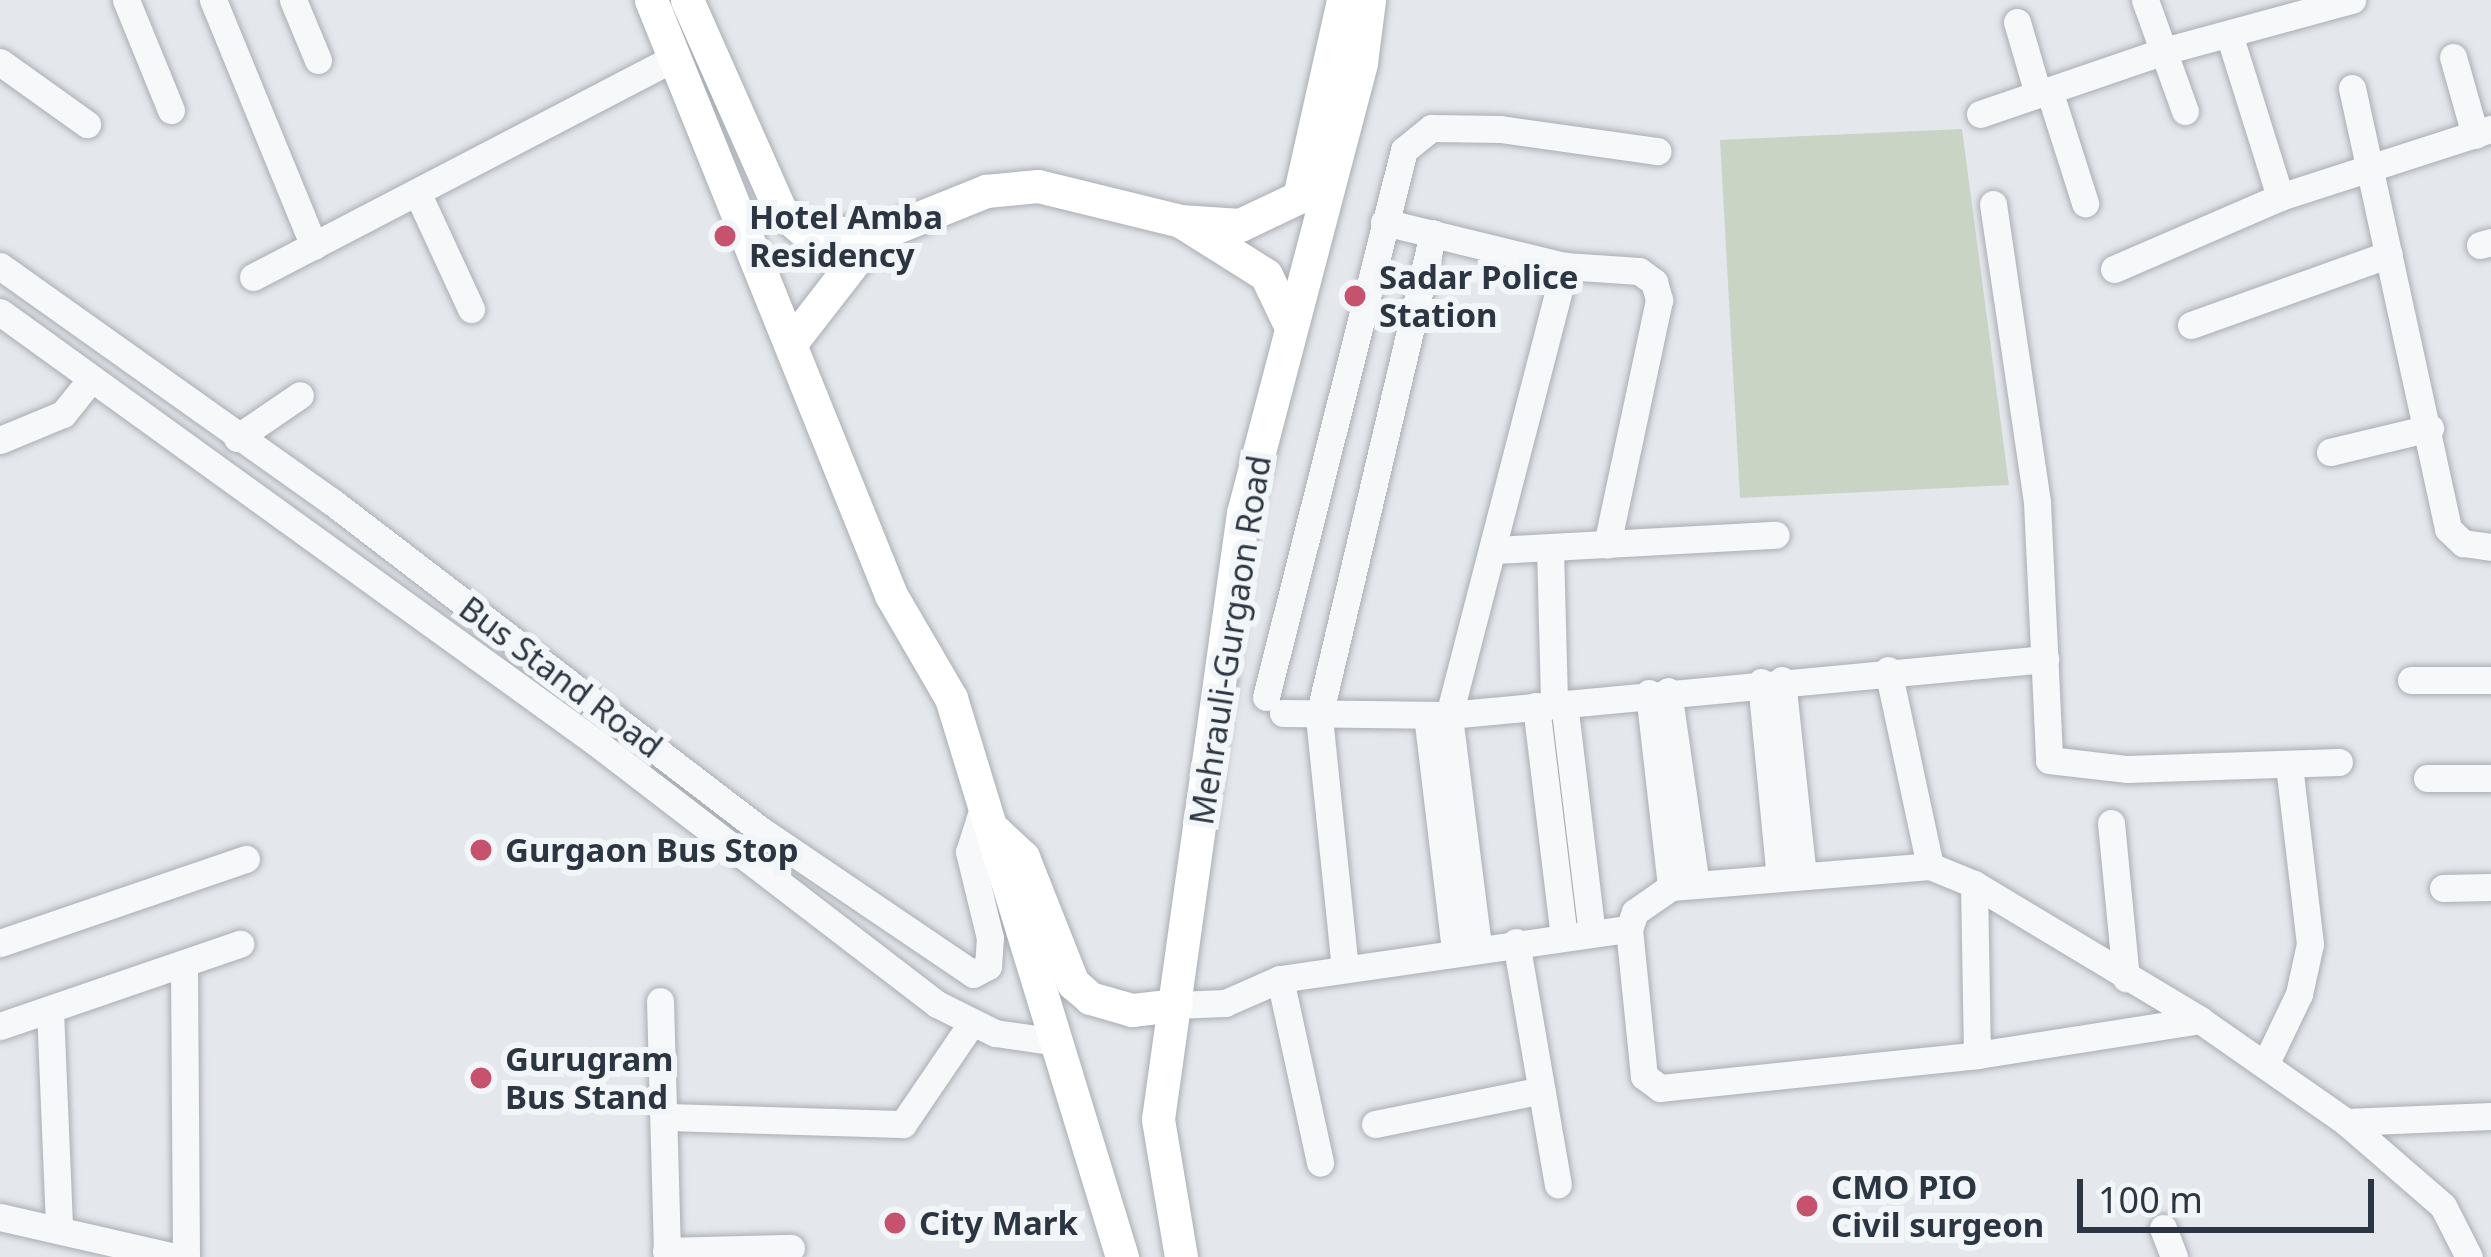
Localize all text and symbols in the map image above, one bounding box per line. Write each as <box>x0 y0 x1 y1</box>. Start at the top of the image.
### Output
place label: Hotel Amba Residency <box>749 197 943 275</box>
marker: Hotel Amba Residency <box>712 223 738 249</box>
place label: Sadar Police Station <box>1379 257 1578 335</box>
marker: Sadar Police Station <box>1342 283 1368 309</box>
street label: Mehrauli-Gurgaon Road <box>1181 453 1279 827</box>
street label: Bus Stand Road <box>452 588 670 766</box>
place label: Gurgaon Bus Stop <box>505 830 799 870</box>
marker: Gurgaon Bus Stop <box>468 837 494 863</box>
place label: Gurugram Bus Stand <box>505 1039 673 1117</box>
marker: Gurugram Bus Stand <box>468 1065 494 1091</box>
scale bar <box>2083 1155 2380 1229</box>
place label: CMO PIO Civil surgeon <box>1831 1167 2044 1245</box>
text: 100 m <box>2098 1175 2203 1224</box>
marker: CMO PIO Civil surgeon <box>1794 1193 1820 1219</box>
place label: City Mark <box>919 1203 1078 1243</box>
marker: City Mark <box>882 1210 908 1236</box>

